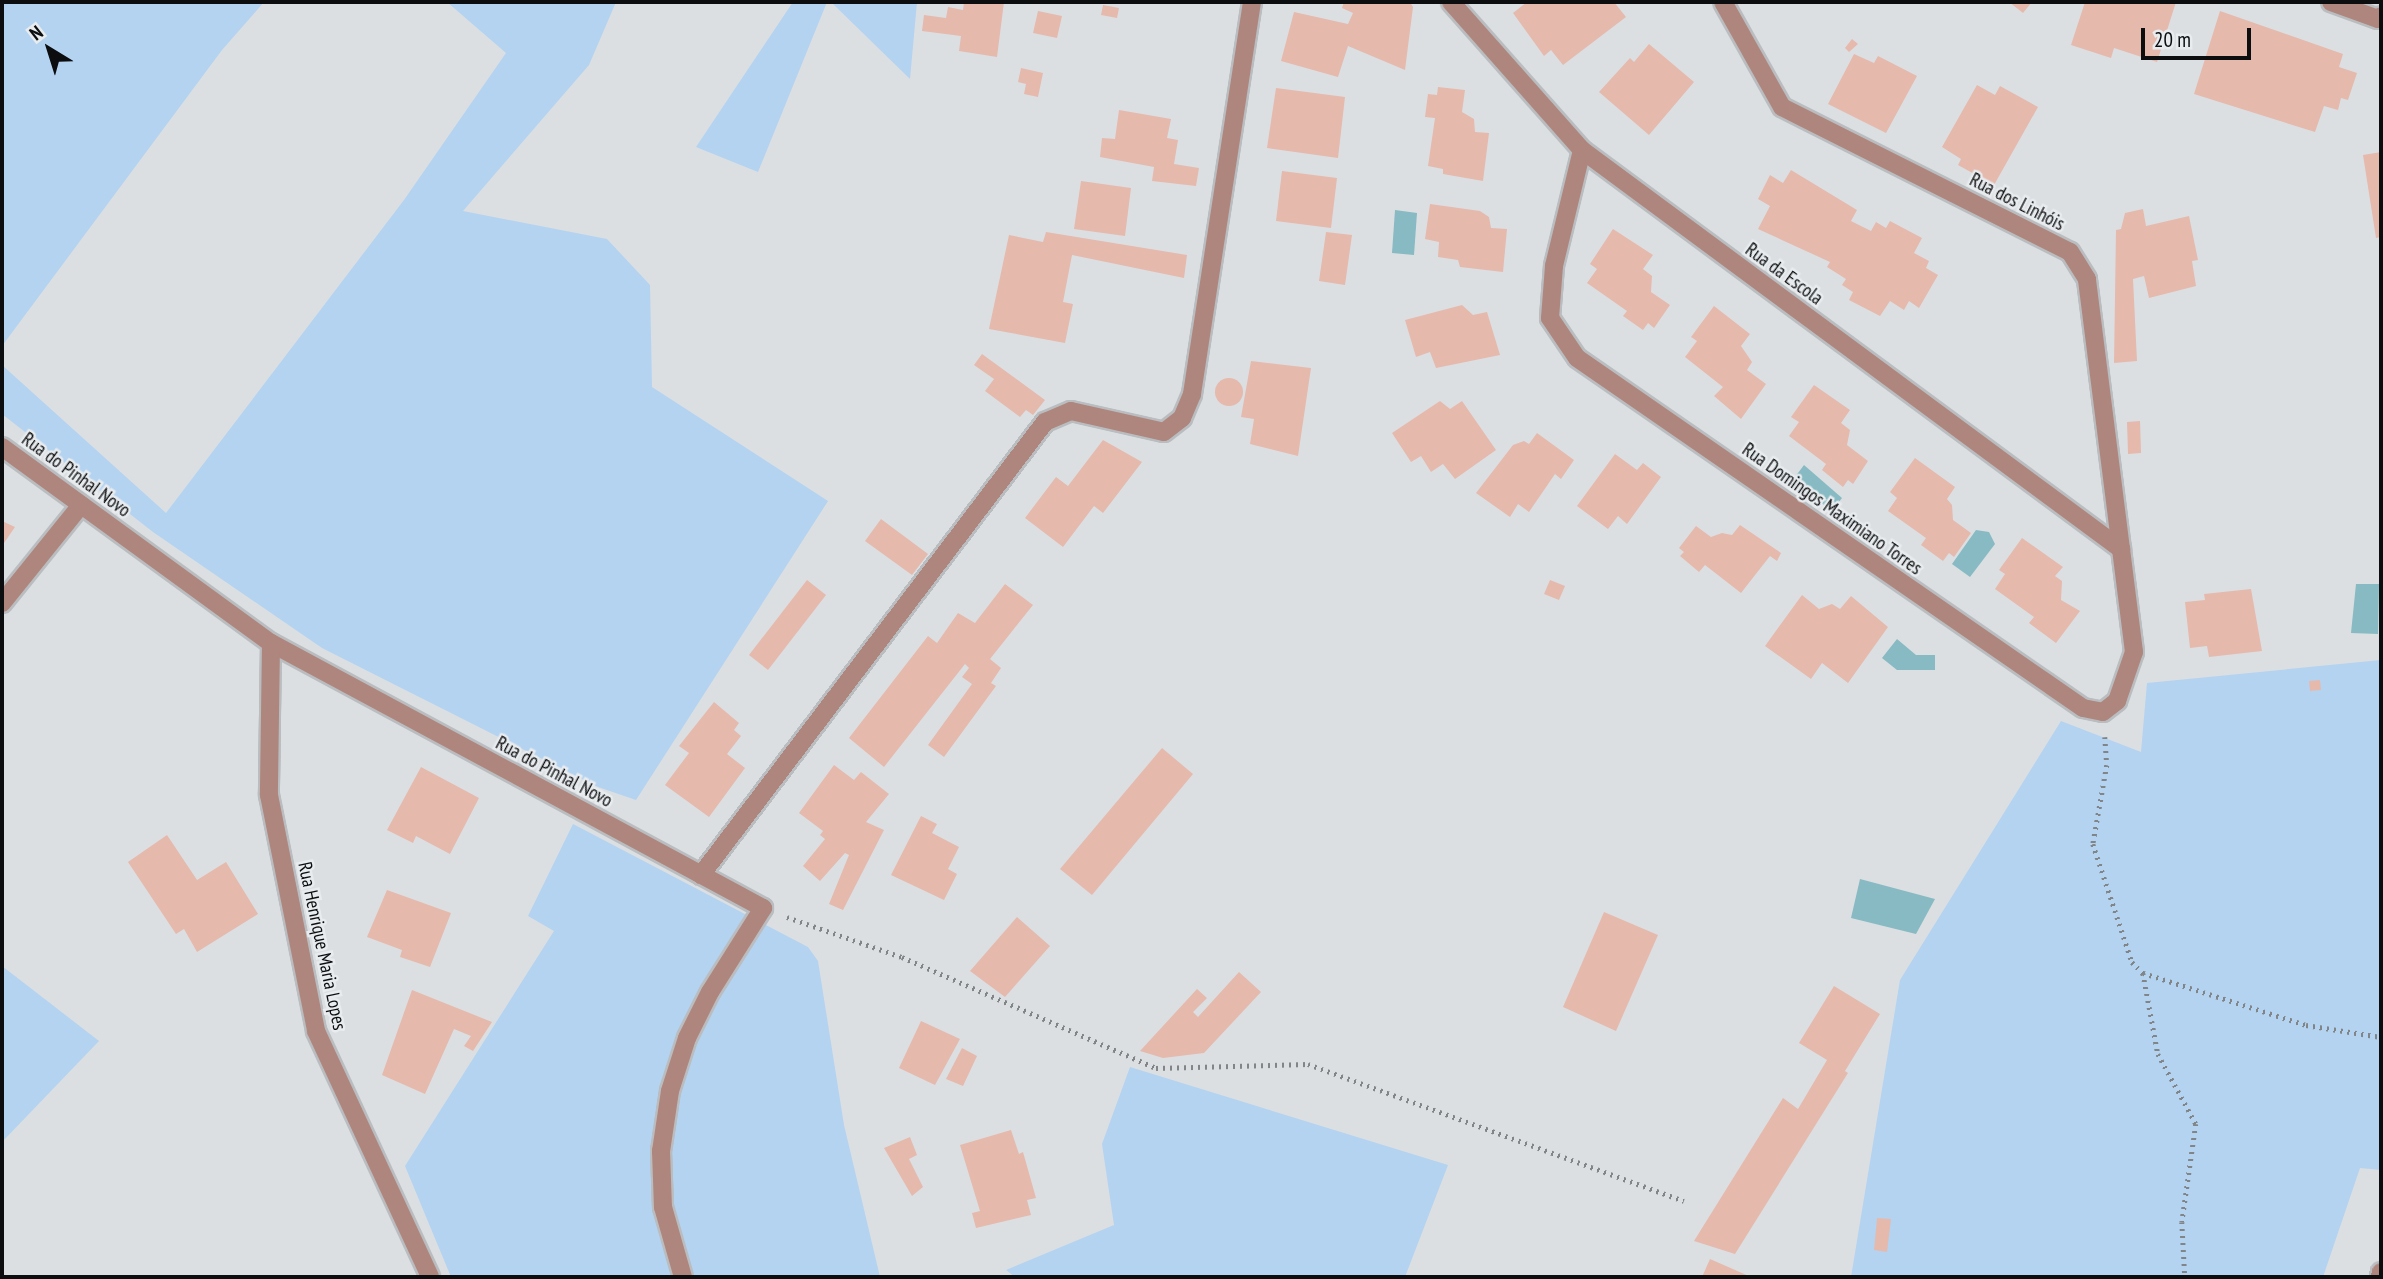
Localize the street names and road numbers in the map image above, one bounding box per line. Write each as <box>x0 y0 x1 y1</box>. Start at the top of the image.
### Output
street label: Rua dos Linhóis <box>1966 168 2068 236</box>
street label: Rua da Escola <box>1741 238 1827 310</box>
street label: Rua do Pinhal Novo <box>17 428 135 522</box>
street label: Rua Domingos Maximiano Torres <box>1738 438 1926 580</box>
street label: Rua do Pinhal Novo <box>492 732 616 812</box>
street label: Rua Henrique Maria Lopes <box>293 860 351 1032</box>

